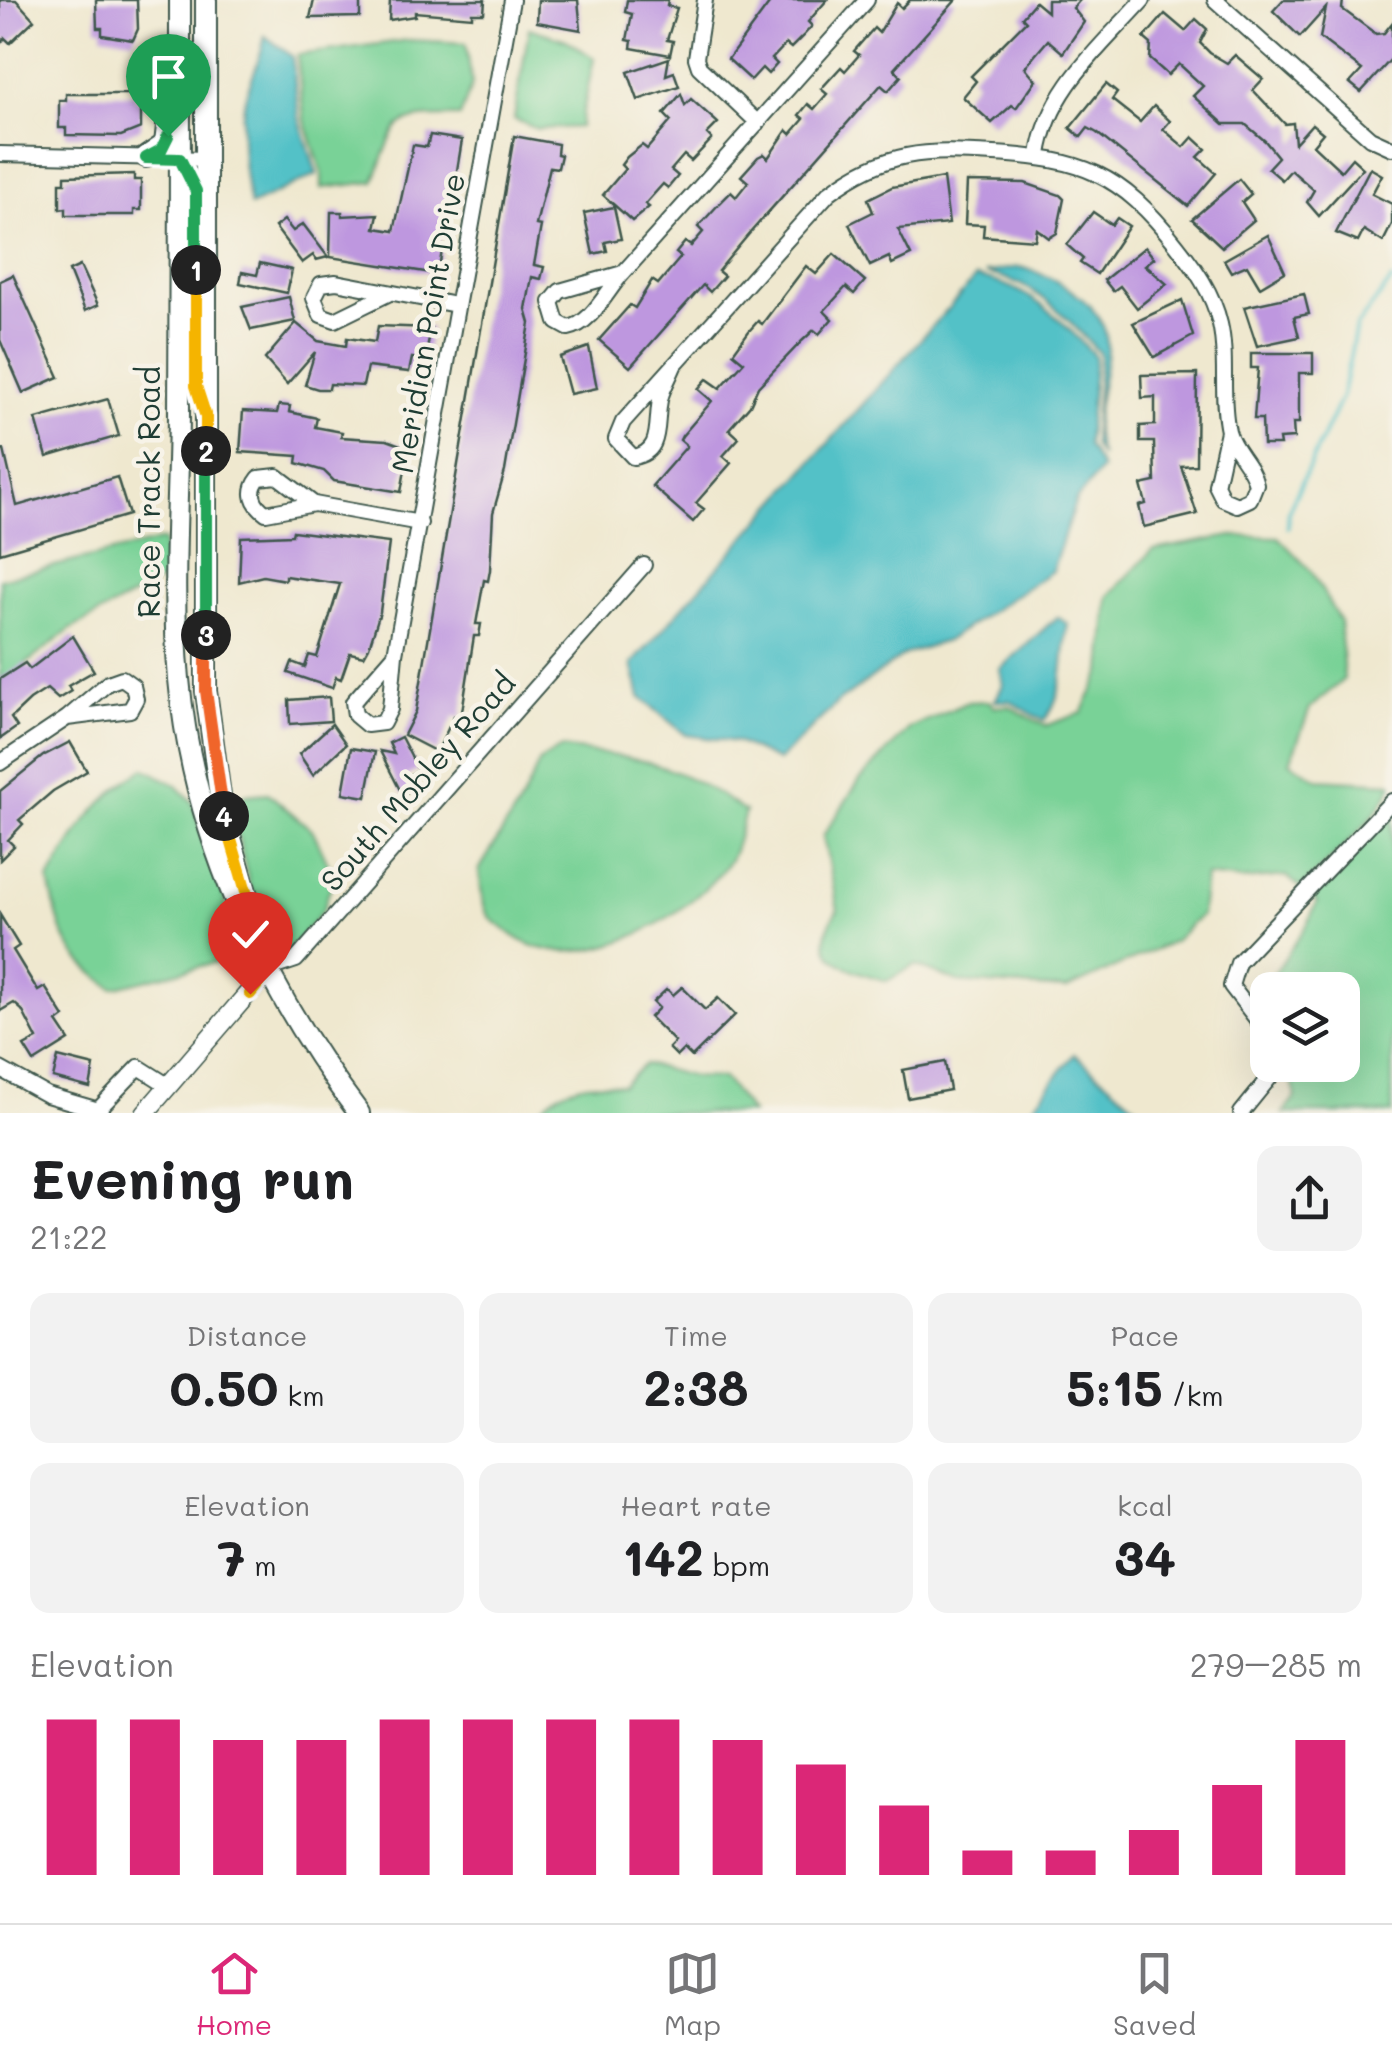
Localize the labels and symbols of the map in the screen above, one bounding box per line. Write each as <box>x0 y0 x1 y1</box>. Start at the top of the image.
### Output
pin <box>126 34 211 137</box>
street label: Meridian Point Drive <box>381 170 473 476</box>
pin: 1 <box>171 245 221 295</box>
street label: Race Track Road <box>128 366 168 618</box>
pin: 2 <box>181 426 231 476</box>
pin: 3 <box>181 610 231 660</box>
street label: South Mobley Road <box>311 663 523 899</box>
pin: 4 <box>199 791 249 841</box>
pin <box>208 892 293 995</box>

